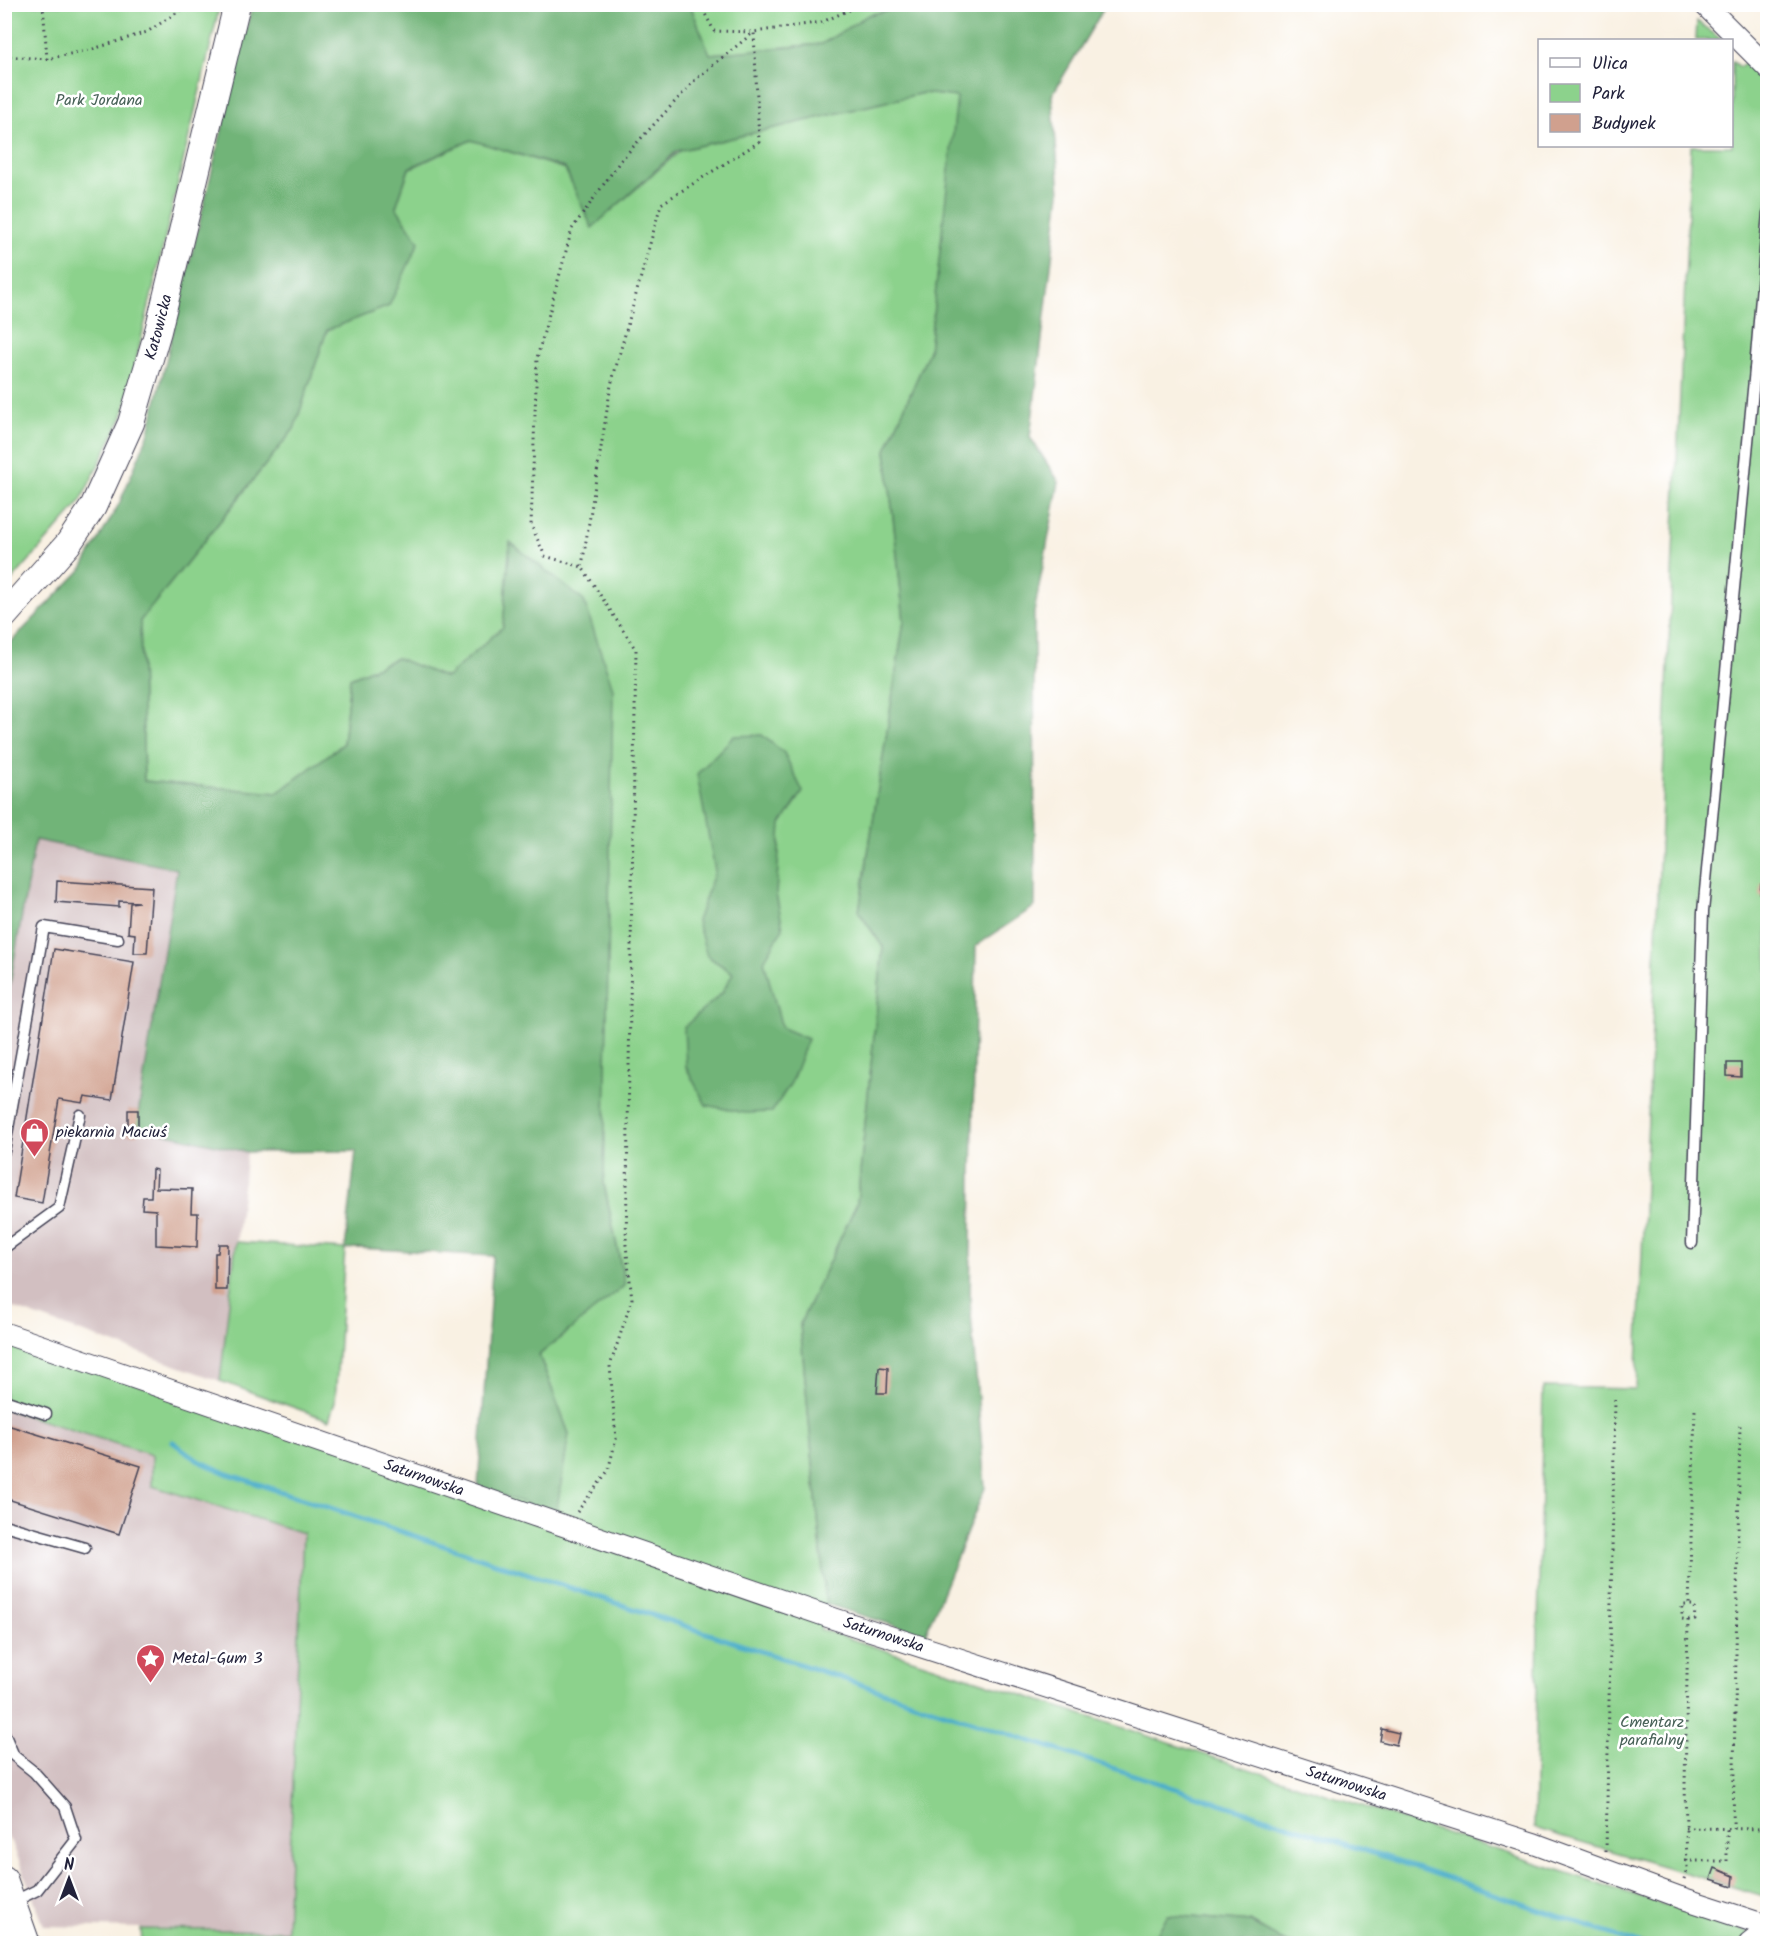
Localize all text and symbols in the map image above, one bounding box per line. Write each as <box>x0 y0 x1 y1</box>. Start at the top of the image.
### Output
legend <box>1538 39 1733 147</box>
text: Ulica <box>1592 50 1628 79</box>
text: Park <box>1592 80 1625 109</box>
park label: Park Jordana <box>56 88 142 113</box>
text: Budynek <box>1592 110 1656 139</box>
street label: Katowicka <box>138 292 179 363</box>
shop icon: piekarnia Maciuś <box>19 1116 51 1158</box>
place label: piekarnia Maciuś <box>55 1120 168 1145</box>
street label: Saturnowska <box>380 1452 467 1503</box>
street label: Saturnowska <box>840 1610 927 1659</box>
place icon: Metal-Gum 3 <box>135 1642 167 1684</box>
place label: Metal-Gum 3 <box>172 1646 263 1671</box>
park label: Cmentarz parafialny <box>1619 1710 1684 1753</box>
street label: Saturnowska <box>1303 1759 1390 1808</box>
north arrow <box>39 1849 99 1909</box>
text: N <box>64 1853 74 1878</box>

